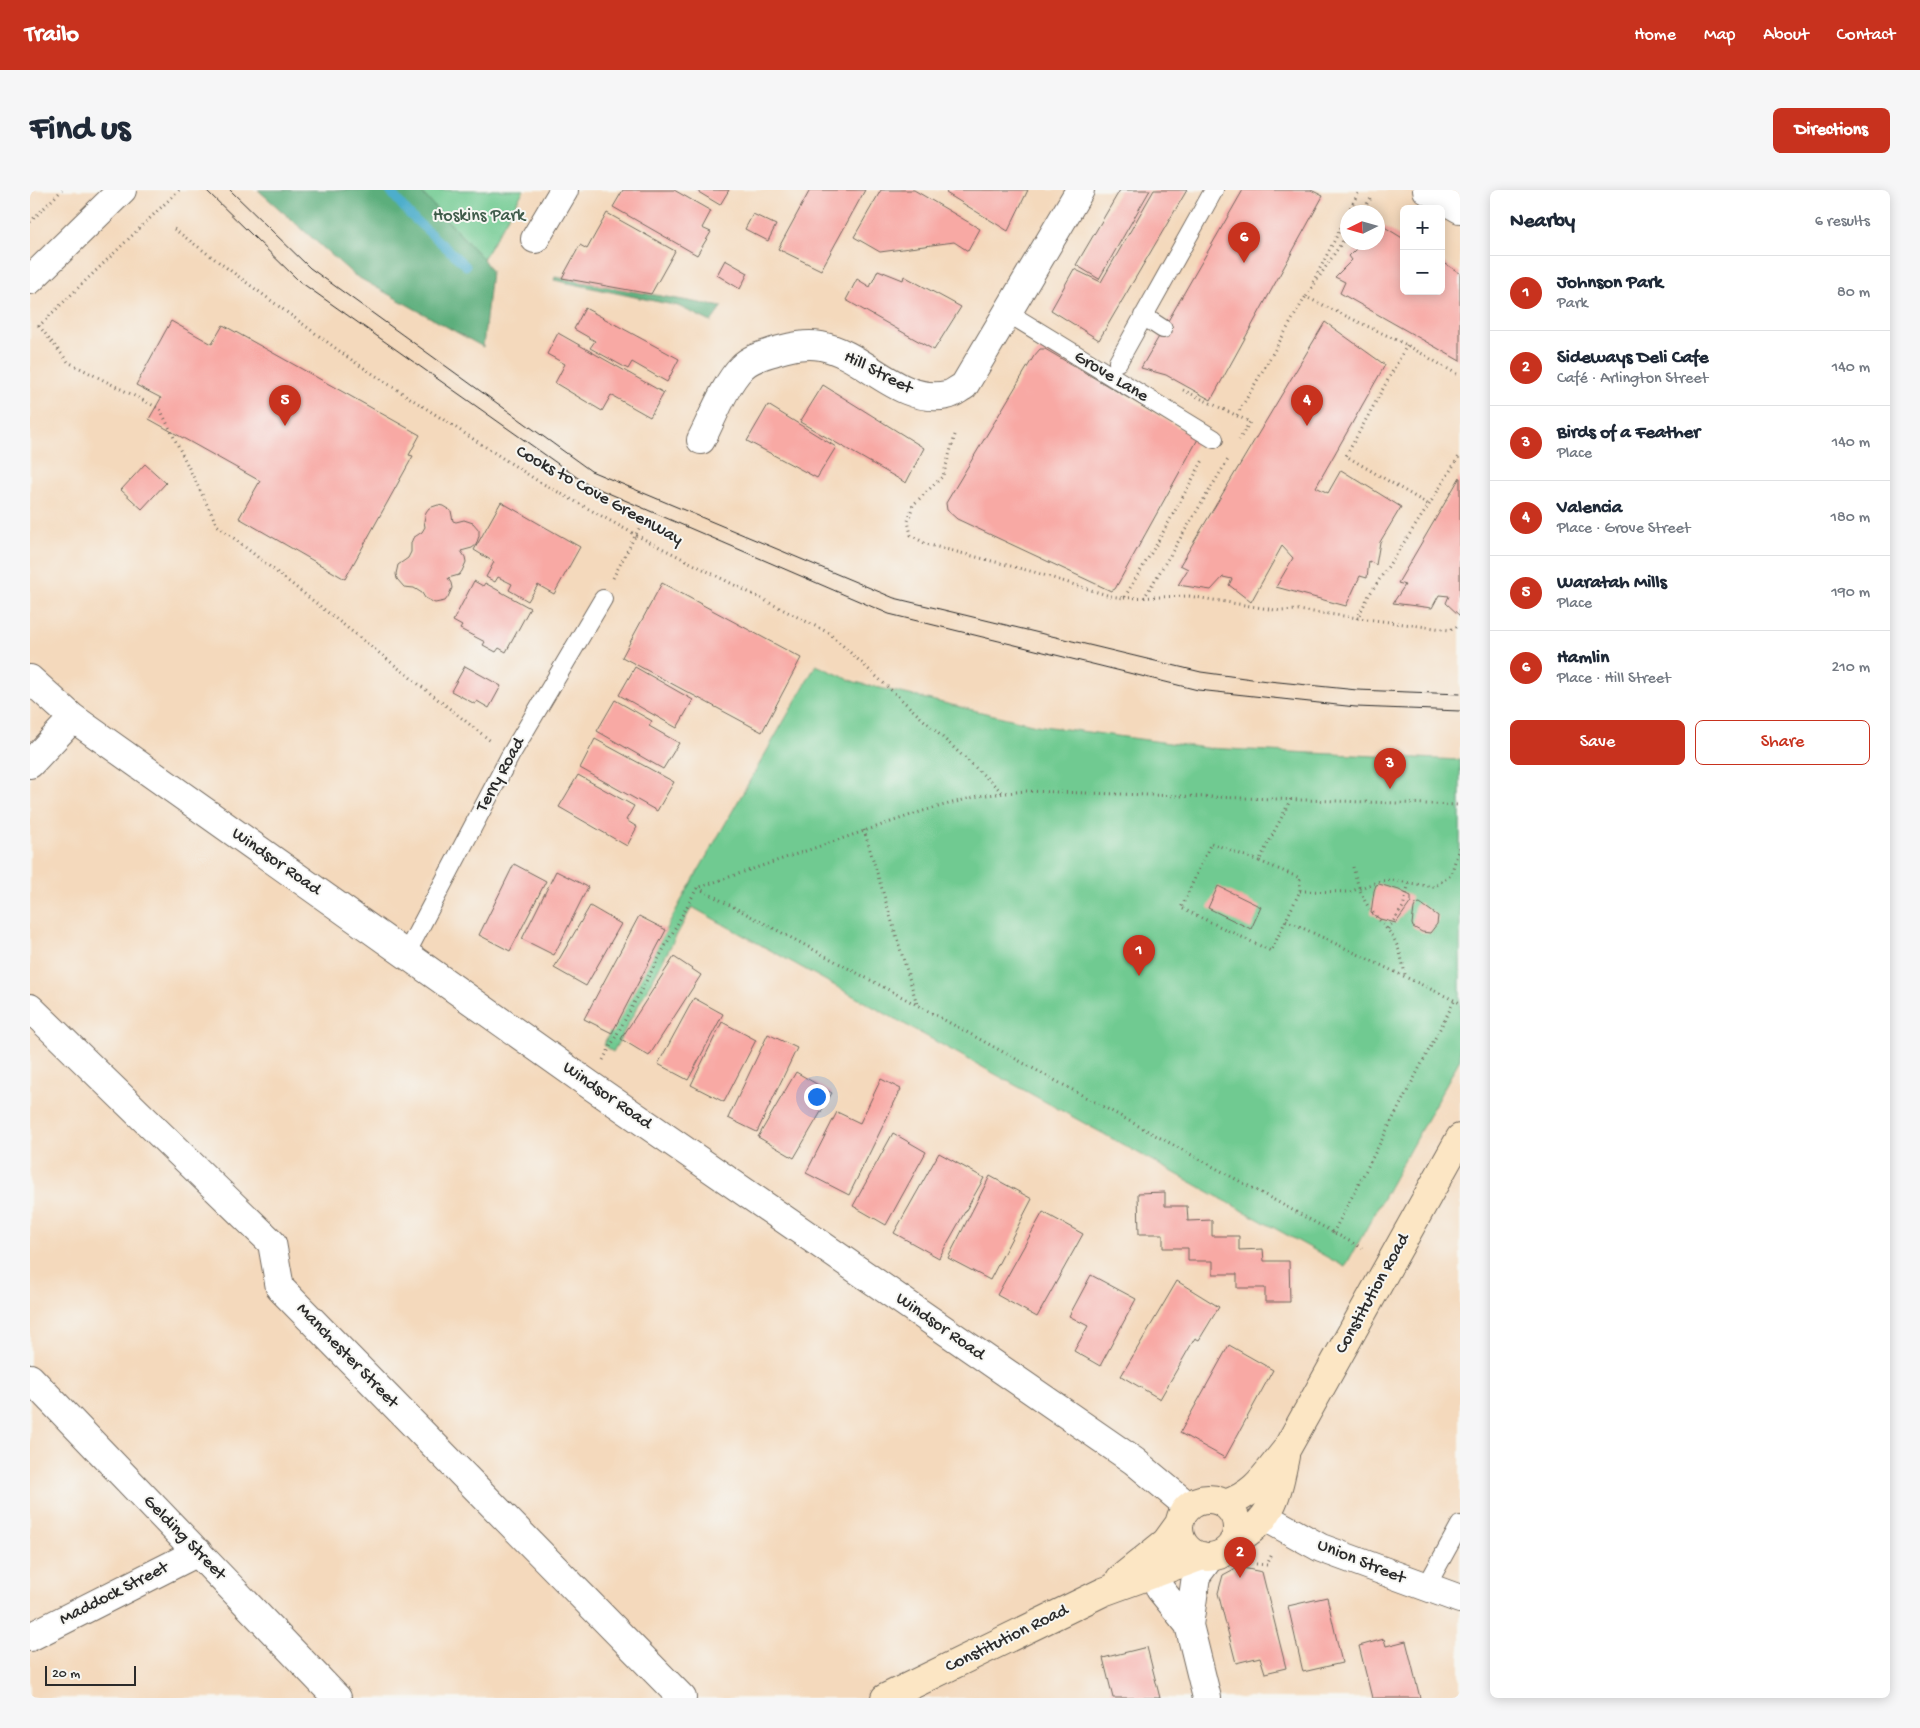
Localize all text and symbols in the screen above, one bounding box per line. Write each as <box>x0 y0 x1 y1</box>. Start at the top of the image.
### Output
text: Trailo <box>25 21 79 50</box>
text: Home <box>1634 25 1676 46</box>
text: Map <box>1704 25 1735 46</box>
text: About <box>1763 25 1809 46</box>
text: Contact <box>1837 25 1895 46</box>
button: Directions <box>1773 108 1890 153</box>
text: Find us <box>30 110 130 151</box>
north arrow <box>1340 205 1385 250</box>
map controls <box>1400 205 1445 295</box>
button: + <box>1400 205 1445 250</box>
park label: Hoskins Park <box>433 206 527 227</box>
text: Nearby <box>1510 210 1575 235</box>
text: 6 results <box>1815 213 1870 232</box>
pin: 6 <box>1228 222 1260 263</box>
button: − <box>1400 250 1445 295</box>
text: Johnson Park <box>1557 272 1663 295</box>
text: 1 <box>1523 284 1529 303</box>
text: 80 m <box>1837 284 1870 303</box>
text: Park <box>1557 295 1588 314</box>
street label: Hill Street <box>840 347 917 400</box>
street label: Grove Lane <box>1070 347 1153 408</box>
text: Sideways Deli Cafe <box>1557 347 1708 370</box>
text: 2 <box>1522 359 1530 378</box>
text: 140 m <box>1832 359 1870 378</box>
text: Café · Arlington Street <box>1557 370 1708 389</box>
pin: 5 <box>269 385 301 426</box>
pin: 4 <box>1291 385 1323 426</box>
text: Birds of a Feather <box>1557 422 1700 445</box>
text: 3 <box>1522 434 1530 453</box>
text: 140 m <box>1832 434 1870 453</box>
street label: Cooks to Cove GreenWay <box>512 441 686 551</box>
text: Place <box>1557 445 1592 464</box>
text: Valencia <box>1557 497 1622 520</box>
text: 4 <box>1522 509 1530 528</box>
text: 180 m <box>1831 509 1870 528</box>
text: Place · Grove Street <box>1557 520 1690 539</box>
text: Waratah Mills <box>1557 572 1667 595</box>
text: 5 <box>1522 584 1530 603</box>
text: 190 m <box>1831 584 1870 603</box>
text: Place <box>1557 595 1592 614</box>
text: Hamlin <box>1557 647 1609 670</box>
text: 6 <box>1522 659 1530 678</box>
text: 210 m <box>1831 659 1870 678</box>
text: Place · Hill Street <box>1557 670 1671 689</box>
button: Save <box>1510 720 1685 765</box>
button: Share <box>1695 720 1870 765</box>
street label: Terry Road <box>472 733 531 817</box>
pin: 3 <box>1374 748 1406 789</box>
street label: Windsor Road <box>227 824 326 901</box>
pin: 1 <box>1123 935 1155 976</box>
street label: Windsor Road <box>558 1058 657 1135</box>
your location <box>804 1084 830 1110</box>
street label: Constitution Road <box>1331 1229 1415 1358</box>
street label: Windsor Road <box>891 1289 990 1366</box>
street label: Manchester Street <box>292 1299 404 1414</box>
street label: Gelding Street <box>138 1491 231 1586</box>
street label: Union Street <box>1314 1535 1410 1590</box>
pin: 2 <box>1224 1537 1256 1578</box>
street label: Maddock Street <box>56 1557 173 1630</box>
street label: Constitution Road <box>942 1600 1073 1678</box>
scale bar <box>45 1663 136 1686</box>
text: 20 m <box>52 1666 80 1683</box>

